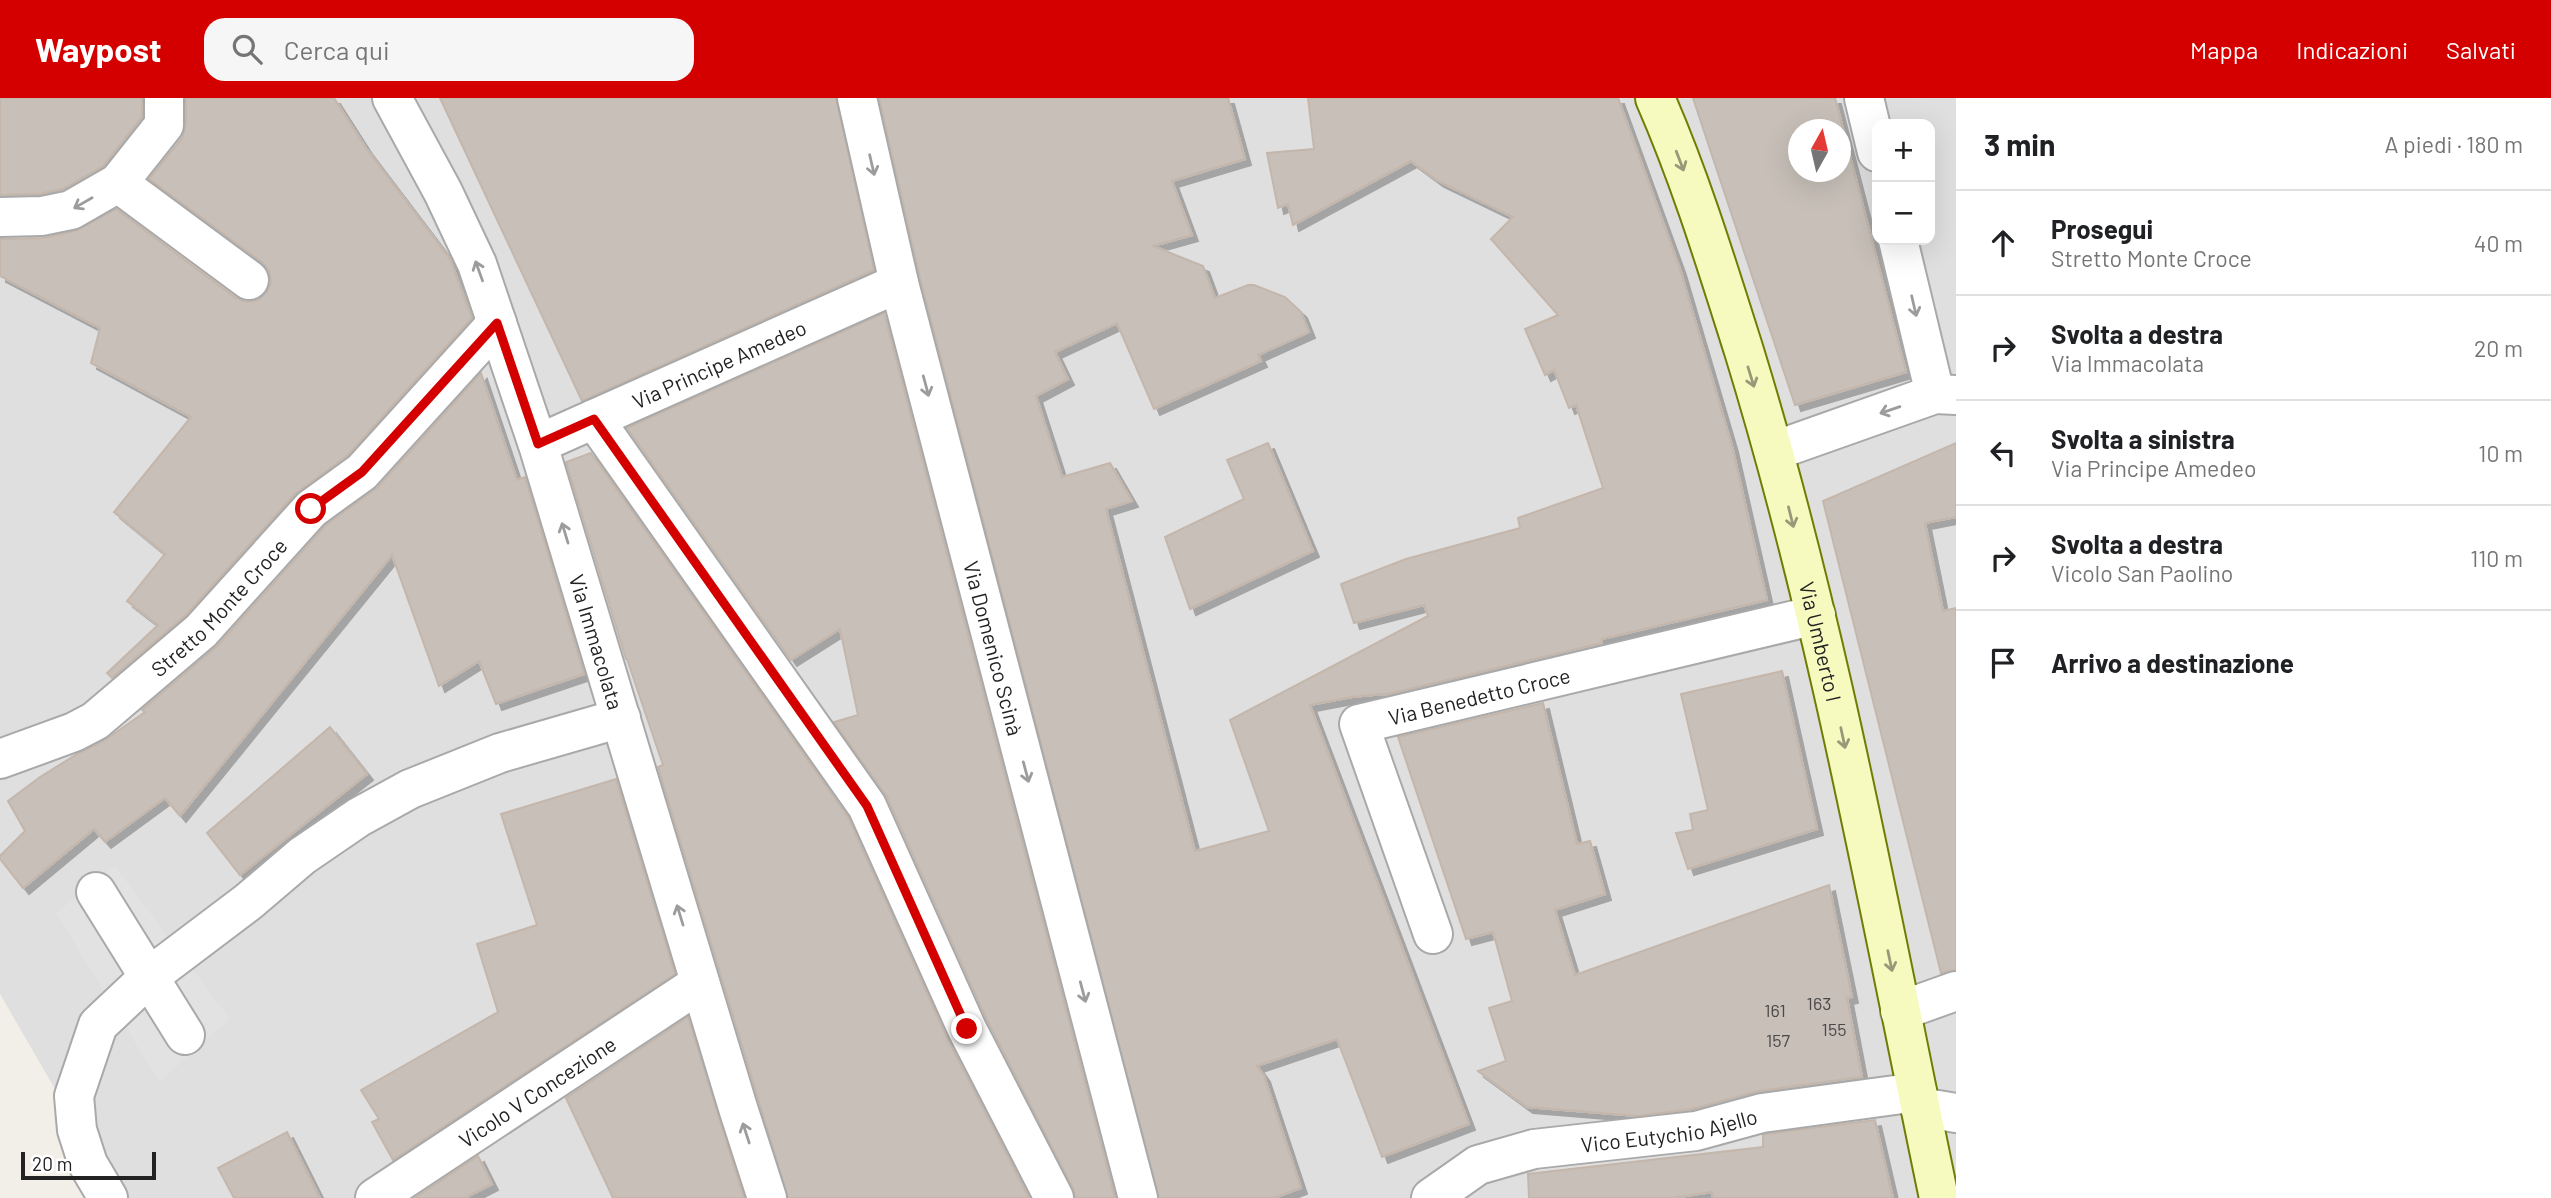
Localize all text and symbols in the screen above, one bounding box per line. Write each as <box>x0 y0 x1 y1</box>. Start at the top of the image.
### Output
search box <box>204 18 694 81</box>
text: Waypost <box>35 29 162 69</box>
icon: search <box>228 30 266 68</box>
text: Cerca qui <box>284 34 390 65</box>
text: Mappa <box>2190 35 2258 64</box>
text: Indicazioni <box>2296 35 2408 64</box>
text: Salvati <box>2446 35 2516 64</box>
north arrow <box>1788 119 1851 182</box>
map controls <box>1872 119 1935 245</box>
button: + <box>1872 119 1935 182</box>
text: 3 min <box>1984 126 2055 162</box>
text: A piedi · 180 m <box>2385 130 2523 158</box>
one-way arrow <box>1675 150 1688 172</box>
one-way arrow <box>866 153 880 176</box>
button: − <box>1872 182 1935 245</box>
one-way arrow <box>73 196 93 210</box>
text: Prosegui <box>2051 213 2153 244</box>
icon: ahead <box>1984 224 2022 262</box>
text: 40 m <box>2474 229 2523 257</box>
text: Stretto Monte Croce <box>2051 244 2252 272</box>
one-way arrow <box>472 260 484 282</box>
one-way arrow <box>1907 294 1921 317</box>
street label: Via Principe Amedeo <box>628 314 810 413</box>
text: Svolta a destra <box>2051 318 2223 349</box>
icon: right <box>1984 329 2022 367</box>
text: 20 m <box>2474 334 2523 362</box>
text: Via Immacolata <box>2051 349 2204 377</box>
one-way arrow <box>1746 366 1759 388</box>
one-way arrow <box>920 375 933 397</box>
one-way arrow <box>1880 405 1902 417</box>
text: Svolta a sinistra <box>2051 423 2235 454</box>
icon: left <box>1984 434 2022 472</box>
text: 10 m <box>2478 439 2523 467</box>
text: Via Principe Amedeo <box>2051 454 2257 482</box>
route start <box>295 493 326 524</box>
one-way arrow <box>1785 505 1798 528</box>
one-way arrow <box>558 523 571 545</box>
text: Svolta a destra <box>2051 528 2223 559</box>
street label: Stretto Monte Croce <box>145 533 291 681</box>
icon: right <box>1984 539 2022 577</box>
text: 110 m <box>2470 544 2523 572</box>
street label: Via Domenico Scinà <box>960 558 1029 738</box>
text: Vicolo San Paolino <box>2051 559 2233 587</box>
street label: Via Immacolata <box>565 571 630 712</box>
street label: Via Umberto I <box>1795 579 1848 704</box>
icon: arrive <box>1984 644 2022 682</box>
text: Arrivo a destinazione <box>2051 647 2294 678</box>
street label: Via Benedetto Croce <box>1385 662 1573 729</box>
one-way arrow <box>1836 726 1850 749</box>
one-way arrow <box>1020 761 1033 783</box>
one-way arrow <box>672 905 685 927</box>
one-way arrow <box>1883 949 1897 972</box>
one-way arrow <box>1077 980 1090 1003</box>
house number: 163 <box>1807 992 1831 1014</box>
house number: 161 <box>1764 999 1786 1021</box>
route end <box>951 1013 982 1044</box>
house number: 155 <box>1822 1018 1846 1040</box>
house number: 157 <box>1766 1029 1791 1051</box>
street label: Vicolo V Concezione <box>454 1030 620 1152</box>
street label: Vico Eutychio Ajello <box>1579 1102 1760 1156</box>
one-way arrow <box>739 1122 752 1144</box>
scale bar <box>21 1149 156 1181</box>
text: 20 m <box>32 1152 72 1175</box>

